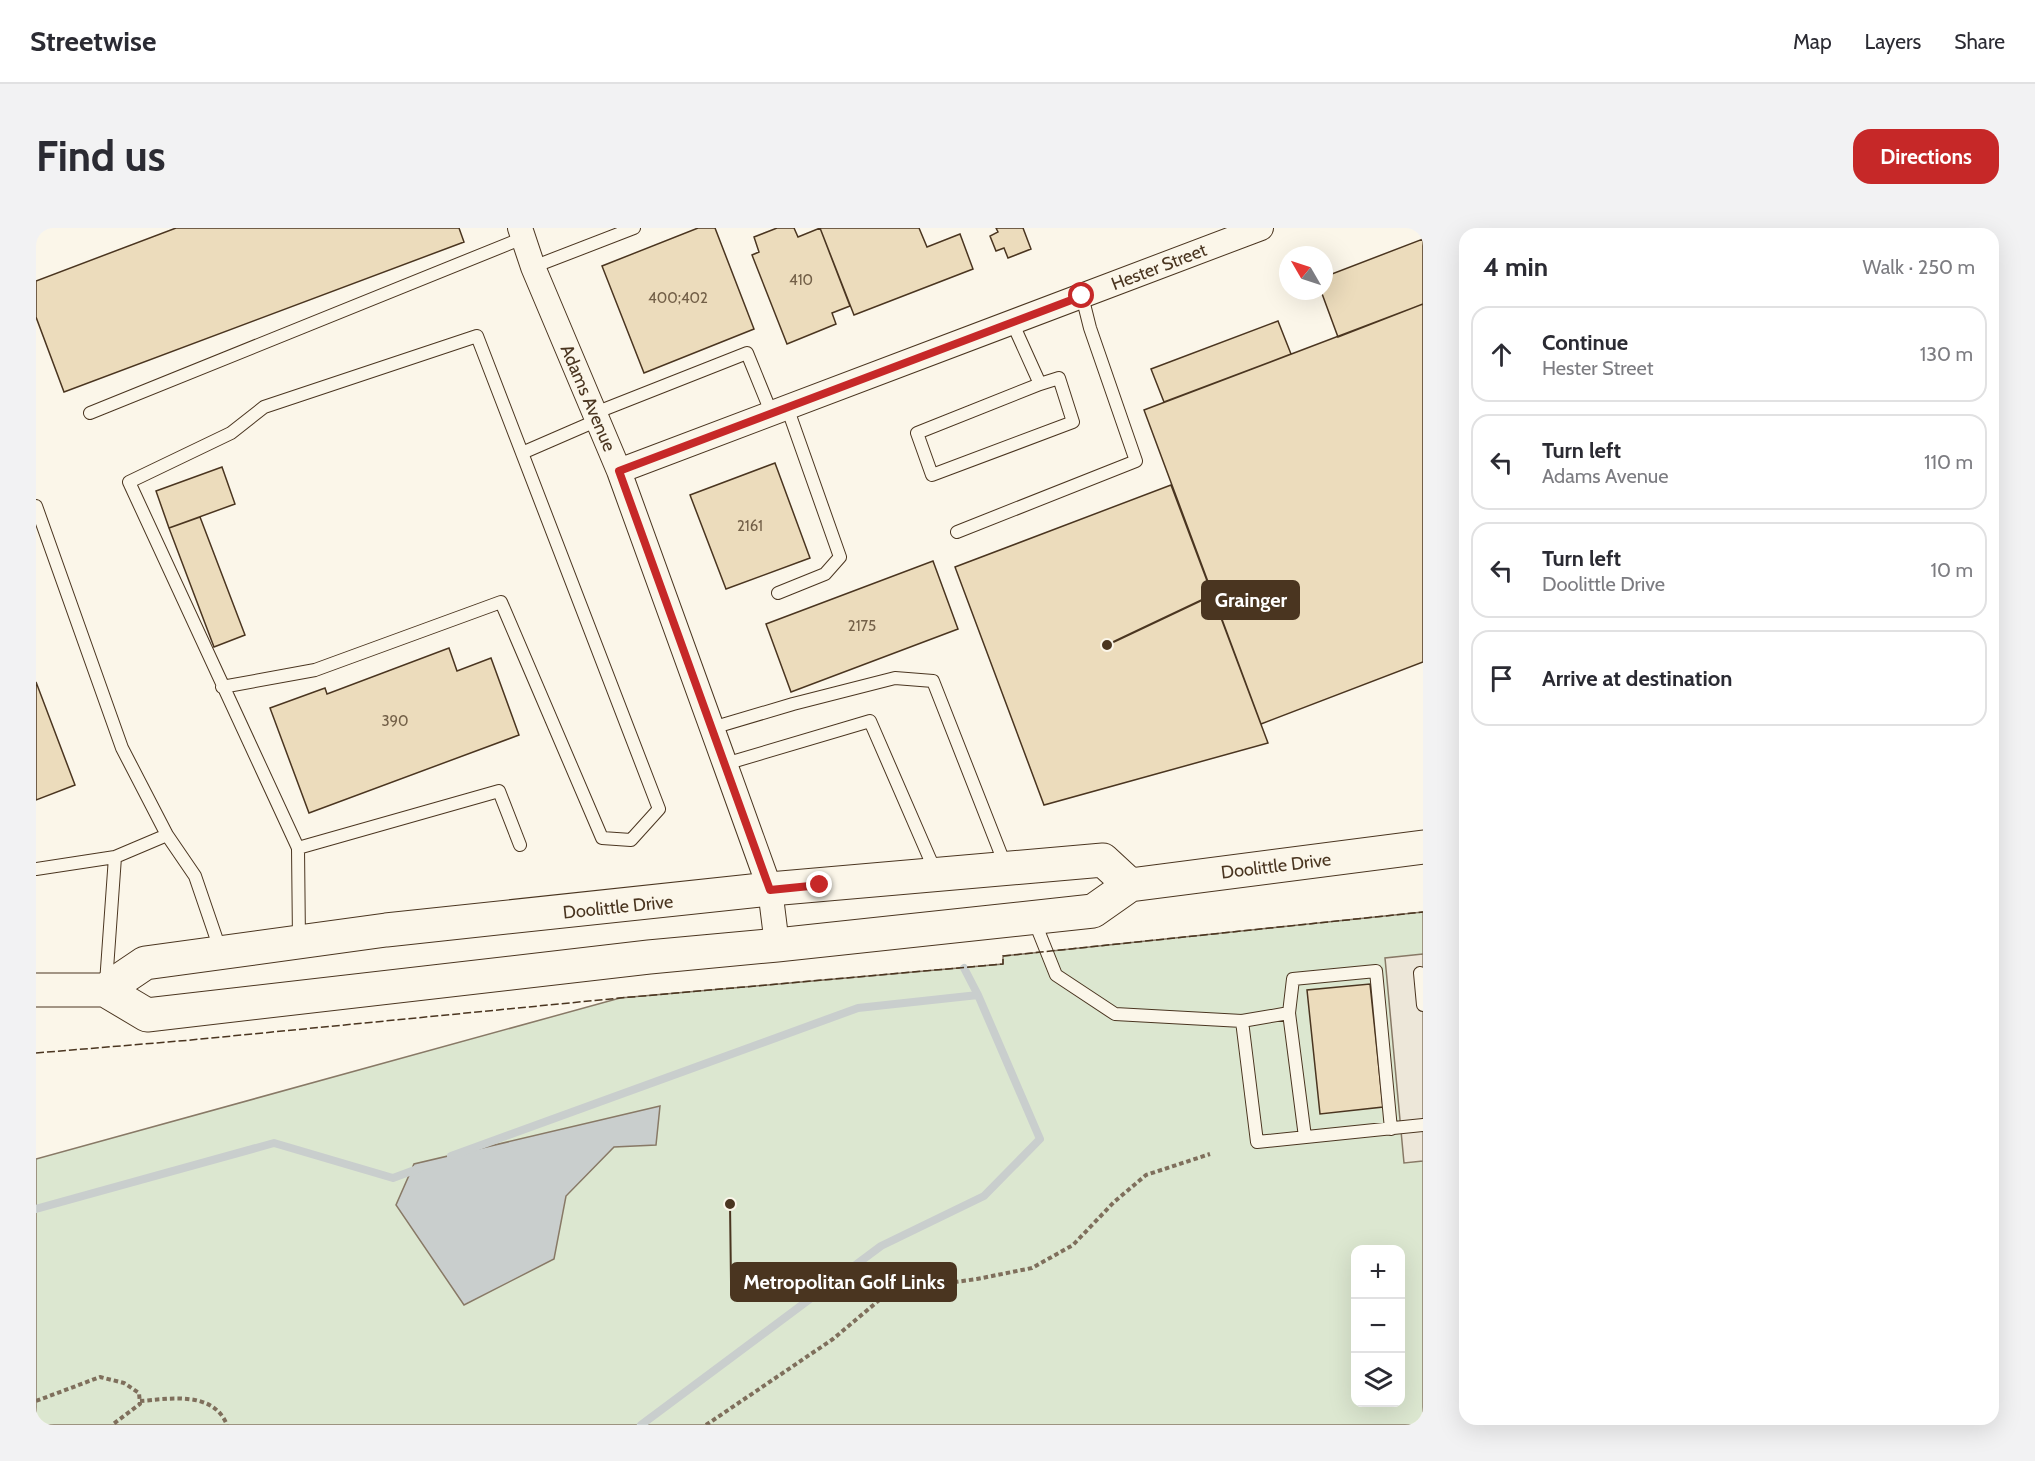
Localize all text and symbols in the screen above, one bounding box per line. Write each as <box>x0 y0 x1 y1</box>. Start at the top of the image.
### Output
text: Streetwise <box>30 24 156 58</box>
text: Map <box>1793 29 1832 54</box>
text: Layers <box>1865 29 1921 54</box>
text: Share <box>1954 29 2005 54</box>
button: Directions <box>1853 129 1999 184</box>
text: Find us <box>36 130 165 182</box>
street label: Hester Street <box>1108 239 1210 295</box>
north arrow <box>1279 246 1333 300</box>
text: 4 min <box>1483 251 1548 283</box>
text: Walk · 250 m <box>1863 255 1975 279</box>
house number: 410 <box>789 271 813 289</box>
route start <box>1068 282 1094 308</box>
house number: 400;402 <box>648 289 708 307</box>
text: Continue <box>1542 329 1628 356</box>
icon: ahead <box>1485 338 1518 371</box>
street label: Adams Avenue <box>556 341 620 455</box>
text: 130 m <box>1920 342 1973 366</box>
text: Hester Street <box>1542 356 1653 380</box>
text: Turn left <box>1542 437 1621 464</box>
icon: left <box>1485 446 1518 479</box>
text: 110 m <box>1924 450 1973 474</box>
text: Adams Avenue <box>1542 464 1669 488</box>
house number: 2161 <box>737 517 763 535</box>
text: Turn left <box>1542 545 1621 572</box>
icon: left <box>1485 554 1518 587</box>
text: 10 m <box>1930 558 1973 582</box>
text: Doolittle Drive <box>1542 572 1665 596</box>
callout: Grainger <box>1202 581 1299 619</box>
text: Grainger <box>1215 588 1288 612</box>
house number: 2175 <box>848 617 876 635</box>
icon: arrive <box>1485 662 1518 695</box>
text: Arrive at destination <box>1542 665 1732 692</box>
house number: 390 <box>381 712 409 730</box>
street label: Doolittle Drive <box>1220 848 1332 884</box>
route end <box>806 871 832 897</box>
street label: Doolittle Drive <box>562 890 674 924</box>
map controls <box>1351 1245 1405 1407</box>
button: + <box>1351 1245 1405 1299</box>
callout: Metropolitan Golf Links <box>731 1263 956 1301</box>
text: Metropolitan Golf Links <box>743 1270 945 1294</box>
button: − <box>1351 1299 1405 1353</box>
button: layers <box>1351 1353 1405 1407</box>

